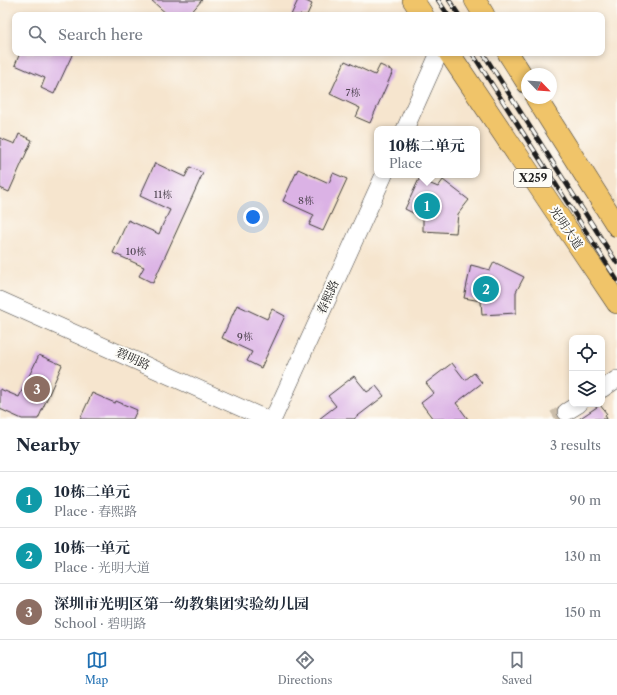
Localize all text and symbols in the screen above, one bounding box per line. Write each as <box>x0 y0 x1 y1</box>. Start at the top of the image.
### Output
search box <box>12 12 605 56</box>
icon: search <box>26 23 48 45</box>
text: Search here <box>58 25 143 44</box>
north arrow <box>521 68 557 104</box>
house number: 7栋 <box>346 86 360 99</box>
popup <box>374 126 480 178</box>
text: 10栋二单元 <box>389 136 465 155</box>
text: Place <box>389 155 422 171</box>
road number: X259 <box>514 169 552 187</box>
house number: 11栋 <box>154 188 172 201</box>
pin: 1 <box>414 191 440 221</box>
house number: 8栋 <box>298 194 314 207</box>
street label: 光明大道 <box>547 204 586 252</box>
your location <box>243 207 263 227</box>
house number: 10栋 <box>126 245 146 258</box>
pin: 2 <box>473 274 499 304</box>
street label: 春熙路 <box>313 277 342 316</box>
house number: 9栋 <box>237 330 253 343</box>
map controls <box>569 335 605 407</box>
button: locate <box>569 335 605 371</box>
street label: 碧明路 <box>114 344 153 373</box>
button: layers <box>569 371 605 407</box>
pin: 3 <box>24 374 50 404</box>
text: Nearby <box>16 435 80 455</box>
text: 3 results <box>550 437 601 453</box>
text: 10栋二单元 <box>54 482 130 501</box>
text: 1 <box>26 492 32 508</box>
text: 90 m <box>570 492 601 508</box>
text: Place · 春熙路 <box>54 503 137 519</box>
text: 10栋一单元 <box>54 538 130 557</box>
text: 2 <box>25 548 33 564</box>
text: 130 m <box>565 548 601 564</box>
text: Place · 光明大道 <box>54 559 150 575</box>
text: 深圳市光明区第一幼教集团实验幼儿园 <box>54 594 309 613</box>
text: 3 <box>25 604 33 620</box>
text: 150 m <box>565 604 601 620</box>
text: School · 碧明路 <box>54 615 146 631</box>
tab: Map <box>85 649 108 687</box>
tab: Directions <box>278 649 332 687</box>
tab: Saved <box>502 649 532 687</box>

